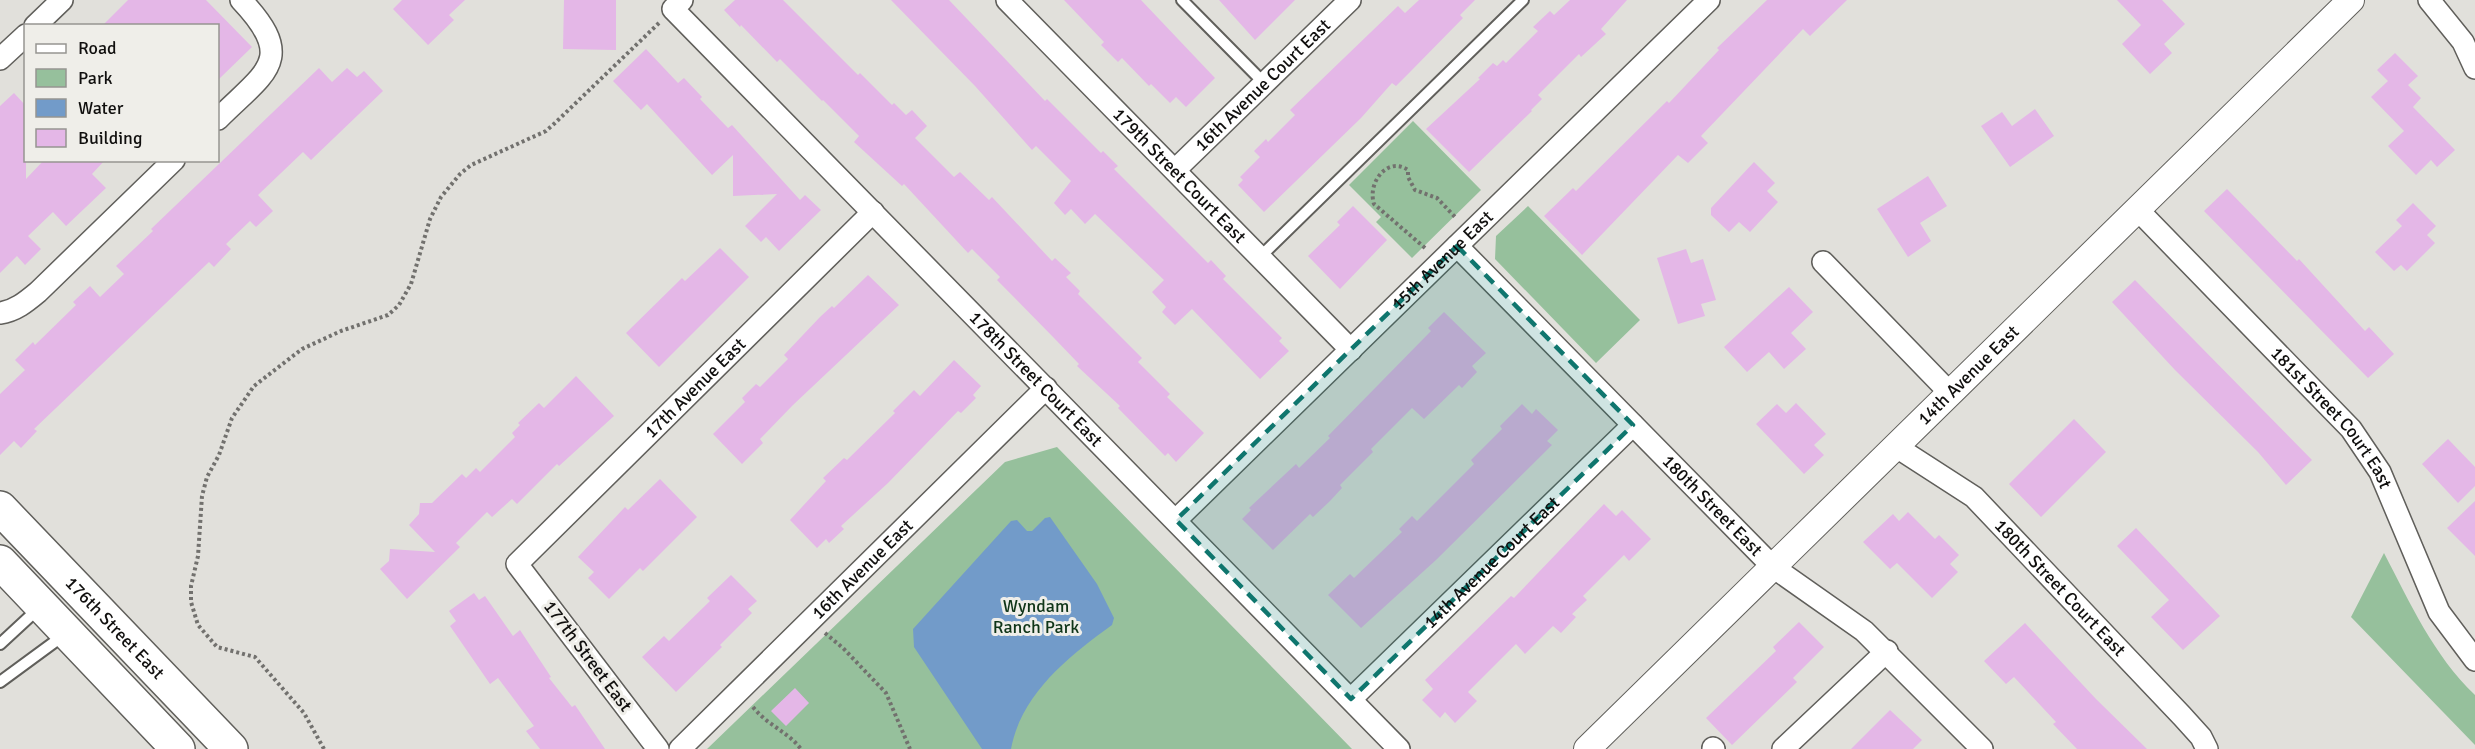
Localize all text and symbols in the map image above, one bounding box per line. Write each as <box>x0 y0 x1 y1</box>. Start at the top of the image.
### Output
street label: 16th Avenue Court East <box>1190 14 1335 156</box>
legend <box>24 24 219 162</box>
text: Road <box>78 37 117 59</box>
text: Park <box>78 67 113 89</box>
text: Water <box>78 97 124 119</box>
street label: 179th Street Court East <box>1108 103 1251 248</box>
text: Building <box>78 127 142 149</box>
street label: 15th Avenue East <box>1387 206 1498 315</box>
street label: 178th Street Court East <box>965 307 1107 451</box>
street label: 14th Avenue East <box>1913 321 2024 430</box>
street label: 17th Avenue East <box>640 333 750 443</box>
street label: 181st Street Court East <box>2266 342 2397 492</box>
street label: 180th Street East <box>1658 450 1767 561</box>
street label: 14th Avenue Court East <box>1419 492 1564 633</box>
street label: 180th Street Court East <box>1990 514 2130 661</box>
street label: 16th Avenue East <box>807 515 917 624</box>
street label: 176th Street East <box>61 572 169 684</box>
park label: Wyndam Ranch Park <box>993 595 1079 638</box>
street label: 177th Street East <box>539 596 637 716</box>

